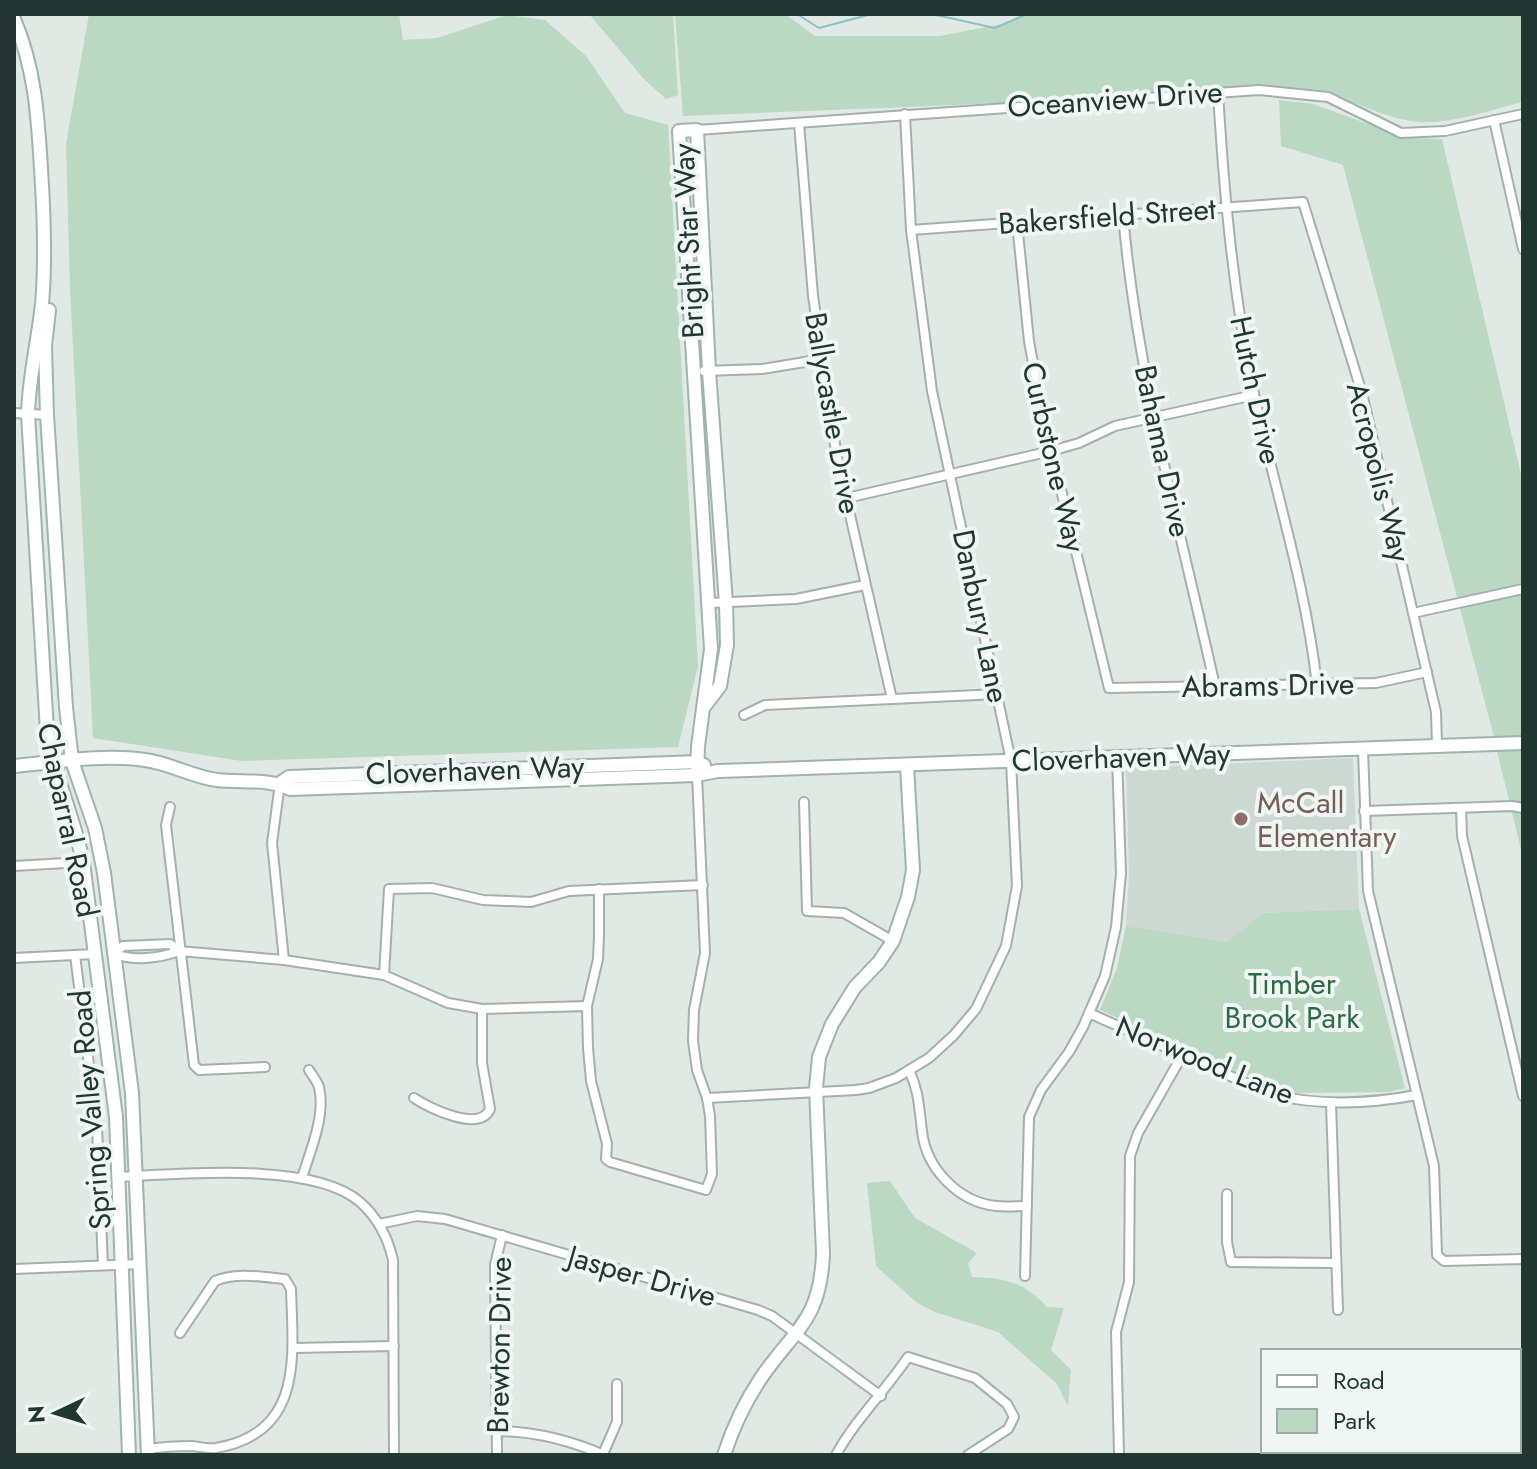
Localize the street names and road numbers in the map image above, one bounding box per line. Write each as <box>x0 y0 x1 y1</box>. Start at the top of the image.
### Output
street label: Oceanview Drive <box>1006 70 1224 128</box>
street label: Bright Star Way <box>661 142 715 340</box>
street label: Bakersfield Street <box>997 187 1218 245</box>
street label: Ballycastle Drive <box>794 309 872 517</box>
street label: Hutch Drive <box>1219 312 1293 468</box>
street label: Curbstone Way <box>1011 358 1097 557</box>
street label: Bahama Drive <box>1124 361 1202 541</box>
street label: Acropolis Way <box>1336 378 1422 567</box>
street label: Danbury Lane <box>942 525 1020 707</box>
street label: Abrams Drive <box>1181 662 1355 708</box>
street label: Chaparral Road <box>26 719 110 921</box>
street label: Cloverhaven Way <box>1011 732 1232 782</box>
street label: Cloverhaven Way <box>365 745 586 795</box>
street label: Spring Valley Road <box>58 988 122 1232</box>
street label: Norwood Lane <box>1109 1005 1301 1115</box>
street label: Jasper Drive <box>559 1233 721 1318</box>
street label: Brewton Drive <box>476 1256 522 1434</box>

